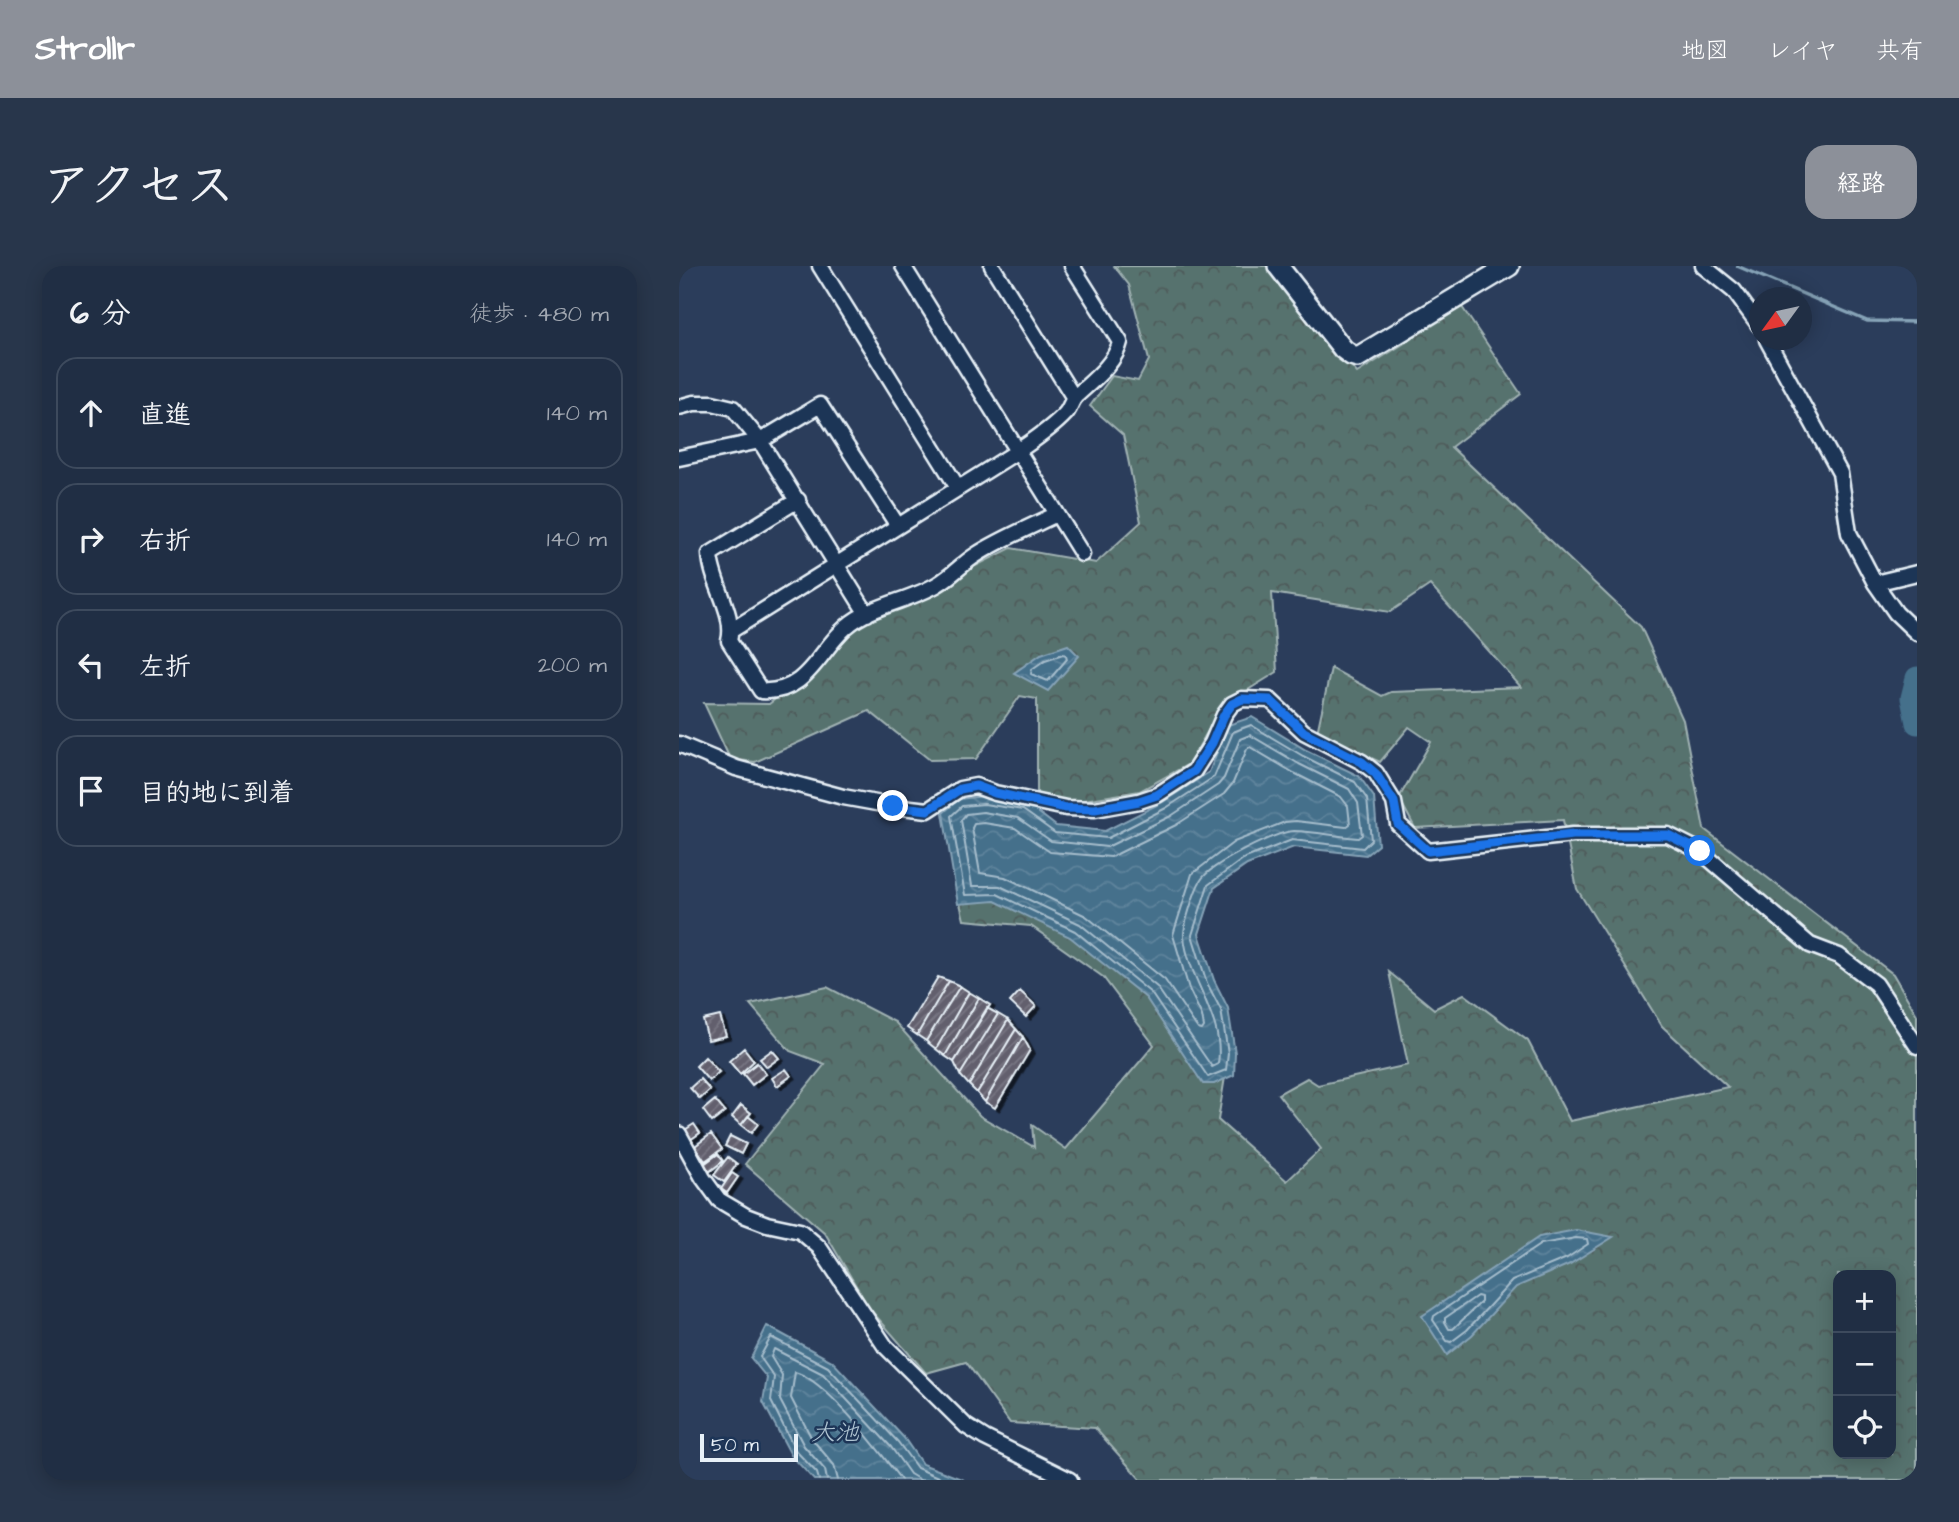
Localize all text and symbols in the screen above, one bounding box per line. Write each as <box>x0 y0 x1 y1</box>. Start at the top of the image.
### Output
text: Strollr <box>35 26 135 72</box>
text: 地図 <box>1681 34 1729 68</box>
text: レイヤ <box>1767 34 1838 68</box>
text: 共有 <box>1876 34 1924 68</box>
button: 経路 <box>1805 145 1917 219</box>
text: アクセス <box>42 153 235 221</box>
north arrow <box>1749 287 1812 350</box>
text: 6 分 <box>70 293 131 335</box>
text: 徒歩 · 480 m <box>469 298 609 330</box>
icon: ahead <box>72 394 110 432</box>
text: 直進 <box>139 397 191 433</box>
text: 140 m <box>547 397 607 429</box>
icon: right <box>72 520 110 558</box>
text: 右折 <box>139 523 191 559</box>
text: 140 m <box>547 523 607 555</box>
icon: left <box>72 646 110 684</box>
text: 左折 <box>139 649 191 685</box>
text: 200 m <box>538 649 607 681</box>
icon: arrive <box>72 772 110 810</box>
text: 目的地に到着 <box>139 775 295 811</box>
route end <box>877 790 908 821</box>
route start <box>1684 835 1715 866</box>
map controls <box>1833 1270 1896 1459</box>
button: + <box>1833 1270 1896 1333</box>
button: − <box>1833 1333 1896 1396</box>
button: locate <box>1833 1396 1896 1459</box>
water label: 大池 <box>811 1416 860 1450</box>
scale bar <box>700 1431 798 1463</box>
text: 50 m <box>711 1432 759 1459</box>

